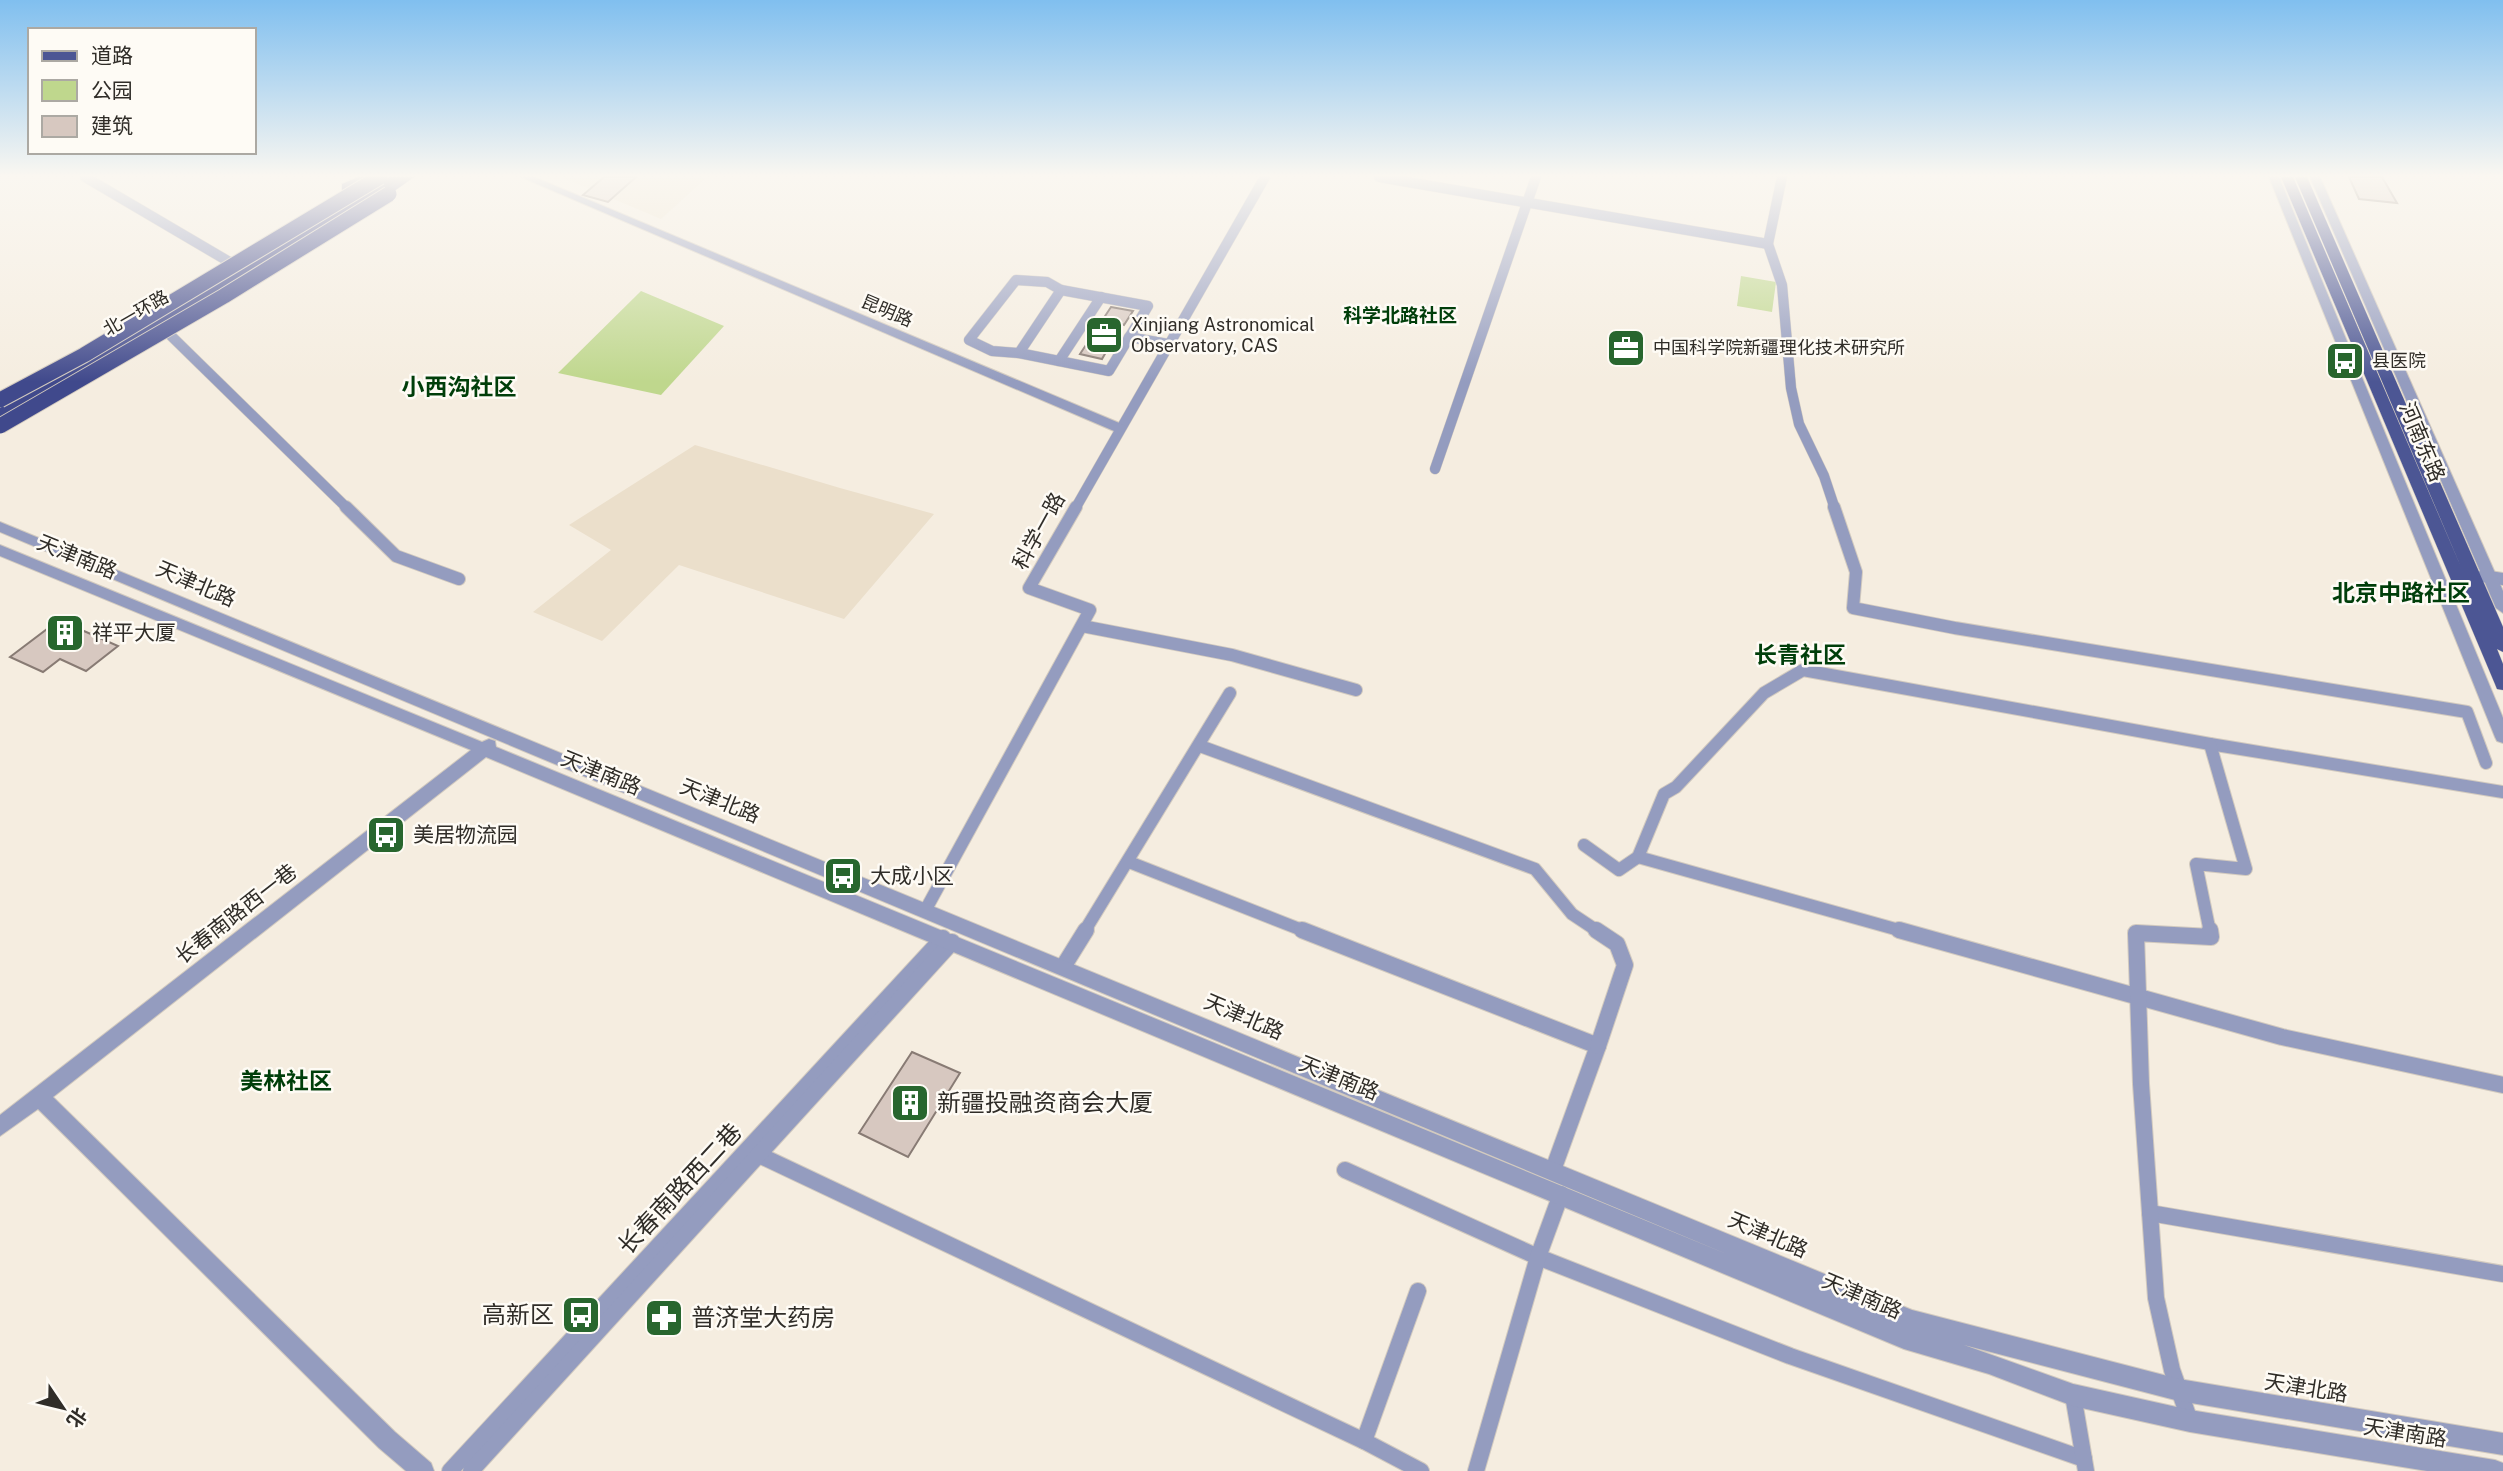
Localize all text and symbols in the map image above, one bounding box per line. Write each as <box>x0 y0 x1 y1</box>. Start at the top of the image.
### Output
legend <box>28 28 256 154</box>
text: 道路 <box>91 43 133 68</box>
text: 公园 <box>91 78 133 103</box>
text: 建筑 <box>91 113 133 138</box>
street label: 北一环路 <box>99 285 172 340</box>
street label: 昆明路 <box>858 290 916 331</box>
district label: 科学北路社区 <box>1343 304 1457 326</box>
office icon: Xinjiang Astronomical Observatory, CAS <box>1083 314 1125 356</box>
place label: Xinjiang Astronomical Observatory, CAS <box>1131 314 1315 356</box>
office icon: 中国科学院新疆理化技术研究所 <box>1605 327 1647 369</box>
place label: 中国科学院新疆理化技术研究所 <box>1653 337 1905 358</box>
bus stop icon: 县医院 <box>2324 340 2366 382</box>
place label: 县医院 <box>2372 350 2426 371</box>
district label: 小西沟社区 <box>402 373 517 400</box>
street label: 河南东路 <box>2395 398 2450 485</box>
street label: 科学一路 <box>1007 488 1070 574</box>
street label: 天津南路 <box>34 529 121 584</box>
street label: 天津北路 <box>153 556 240 611</box>
district label: 北京中路社区 <box>2332 579 2470 606</box>
building icon: 祥平大厦 <box>44 612 86 654</box>
place label: 祥平大厦 <box>92 620 176 645</box>
district label: 长青社区 <box>1754 641 1846 668</box>
street label: 天津南路 <box>558 745 645 800</box>
street label: 天津北路 <box>677 773 764 828</box>
bus stop icon: 美居物流园 <box>365 814 407 856</box>
place label: 美居物流园 <box>413 822 518 847</box>
bus stop icon: 大成小区 <box>822 855 864 897</box>
street label: 长春南路西一巷 <box>170 859 301 969</box>
place label: 大成小区 <box>870 863 954 888</box>
street label: 天津北路 <box>1201 989 1288 1044</box>
street label: 天津南路 <box>1296 1050 1383 1105</box>
district label: 美林社区 <box>240 1067 332 1094</box>
building icon: 新疆投融资商会大厦 <box>889 1082 931 1124</box>
place label: 新疆投融资商会大厦 <box>937 1088 1153 1116</box>
street label: 长春南路西二巷 <box>612 1117 747 1259</box>
street label: 天津北路 <box>1725 1207 1812 1262</box>
street label: 天津南路 <box>1819 1268 1906 1323</box>
bus stop icon: 高新区 <box>560 1294 602 1336</box>
pharmacy icon: 普济堂大药房 <box>643 1297 685 1339</box>
place label: 高新区 <box>482 1300 554 1328</box>
place label: 普济堂大药房 <box>691 1303 835 1331</box>
street label: 天津北路 <box>2263 1369 2350 1406</box>
north arrow <box>28 1373 98 1443</box>
text: 北 <box>62 1404 91 1432</box>
street label: 天津南路 <box>2362 1414 2449 1451</box>

